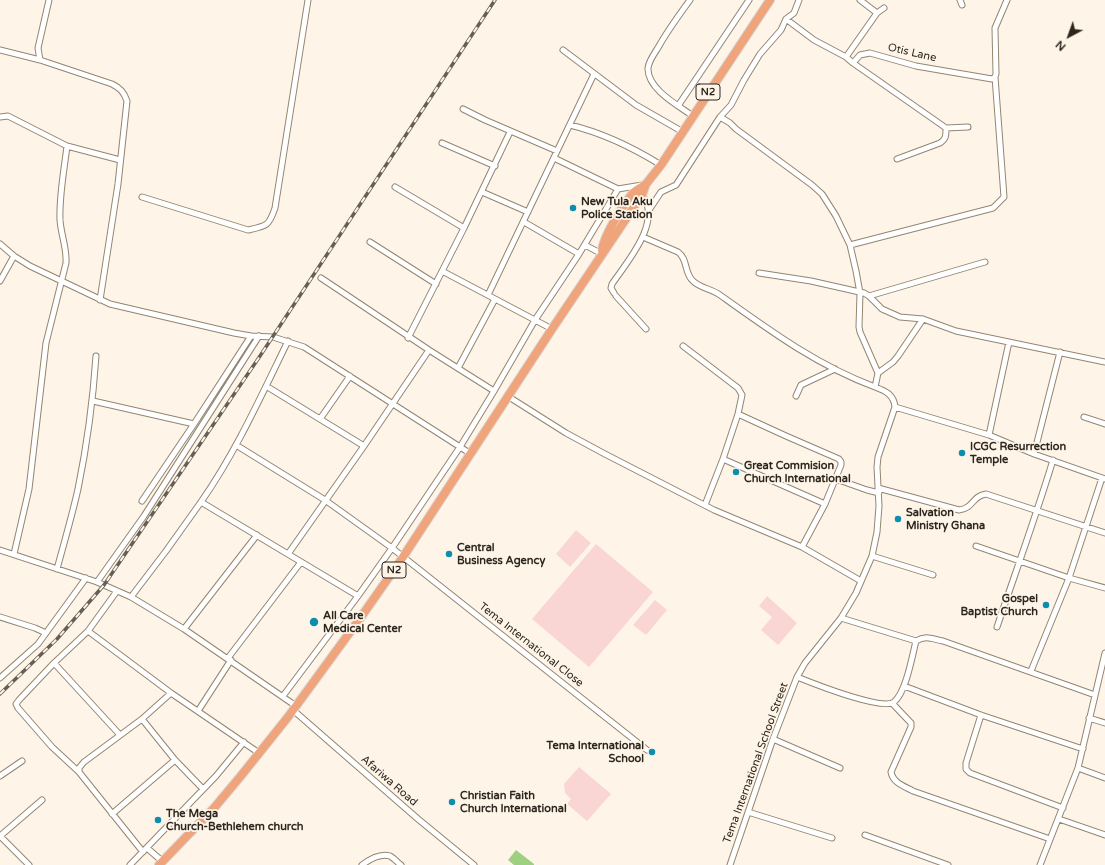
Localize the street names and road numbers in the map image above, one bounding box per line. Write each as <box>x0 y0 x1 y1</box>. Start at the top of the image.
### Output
street label: Otis Lane <box>886 41 938 65</box>
road number: N2 <box>696 84 720 100</box>
road number: N2 <box>382 562 406 578</box>
street label: Tema International Close <box>476 600 586 690</box>
street label: Tema International School Street <box>721 681 791 845</box>
street label: Afariwa Road <box>358 753 420 809</box>

